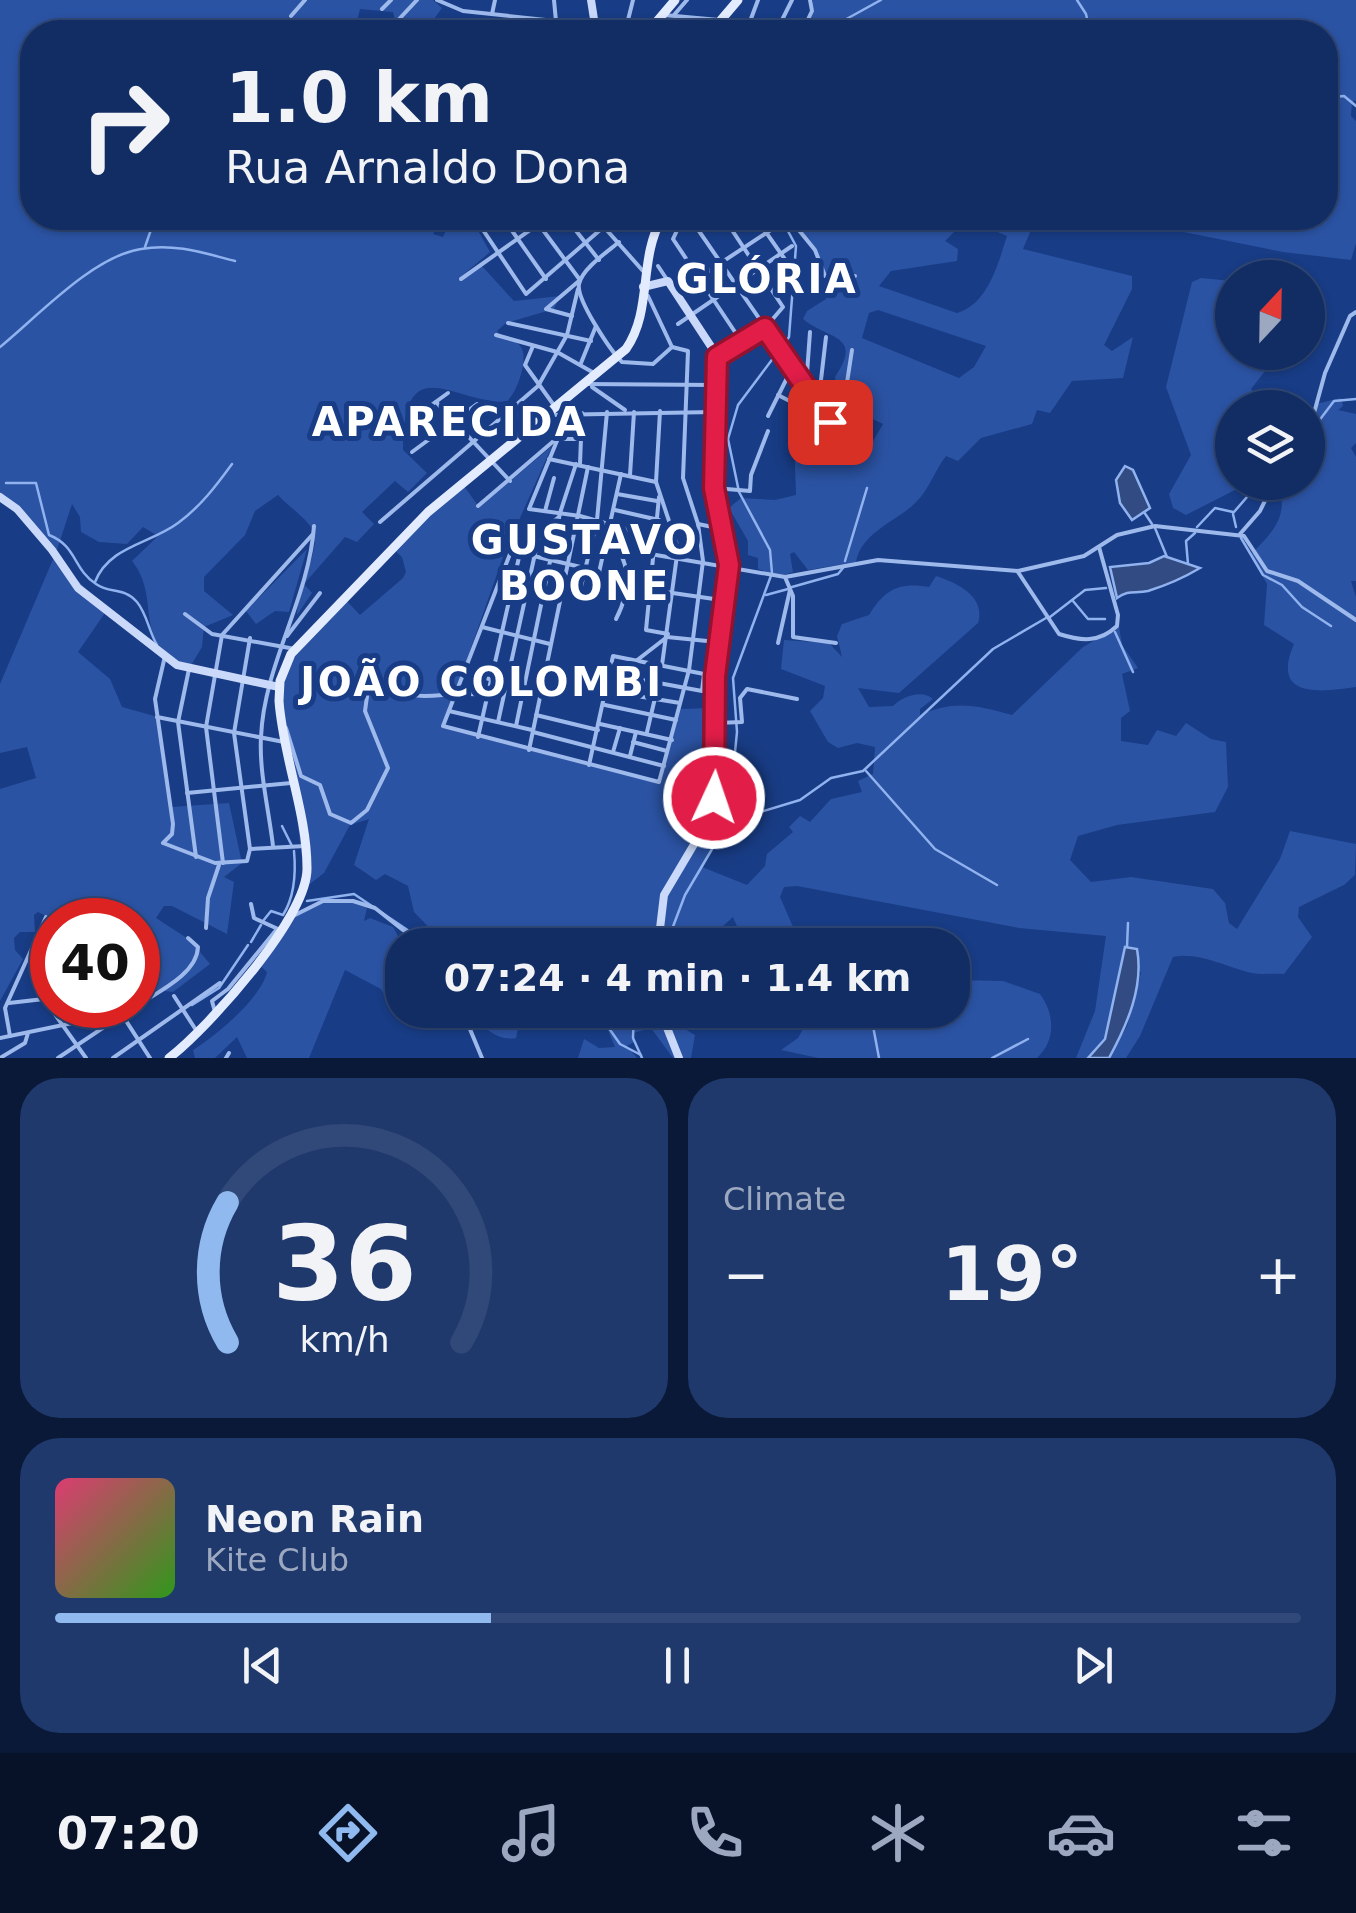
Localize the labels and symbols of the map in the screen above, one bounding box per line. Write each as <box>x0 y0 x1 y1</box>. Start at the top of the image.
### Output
district label: GLÓRIA <box>676 255 858 302</box>
north arrow <box>1215 260 1325 370</box>
pin <box>788 380 873 465</box>
district label: APARECIDA <box>312 399 588 445</box>
district label: GUSTAVO BOONE <box>471 517 699 609</box>
district label: JOÃO COLOMBI <box>297 657 664 705</box>
position arrow <box>662 746 766 850</box>
speed limit sign: 40 <box>30 898 160 1028</box>

